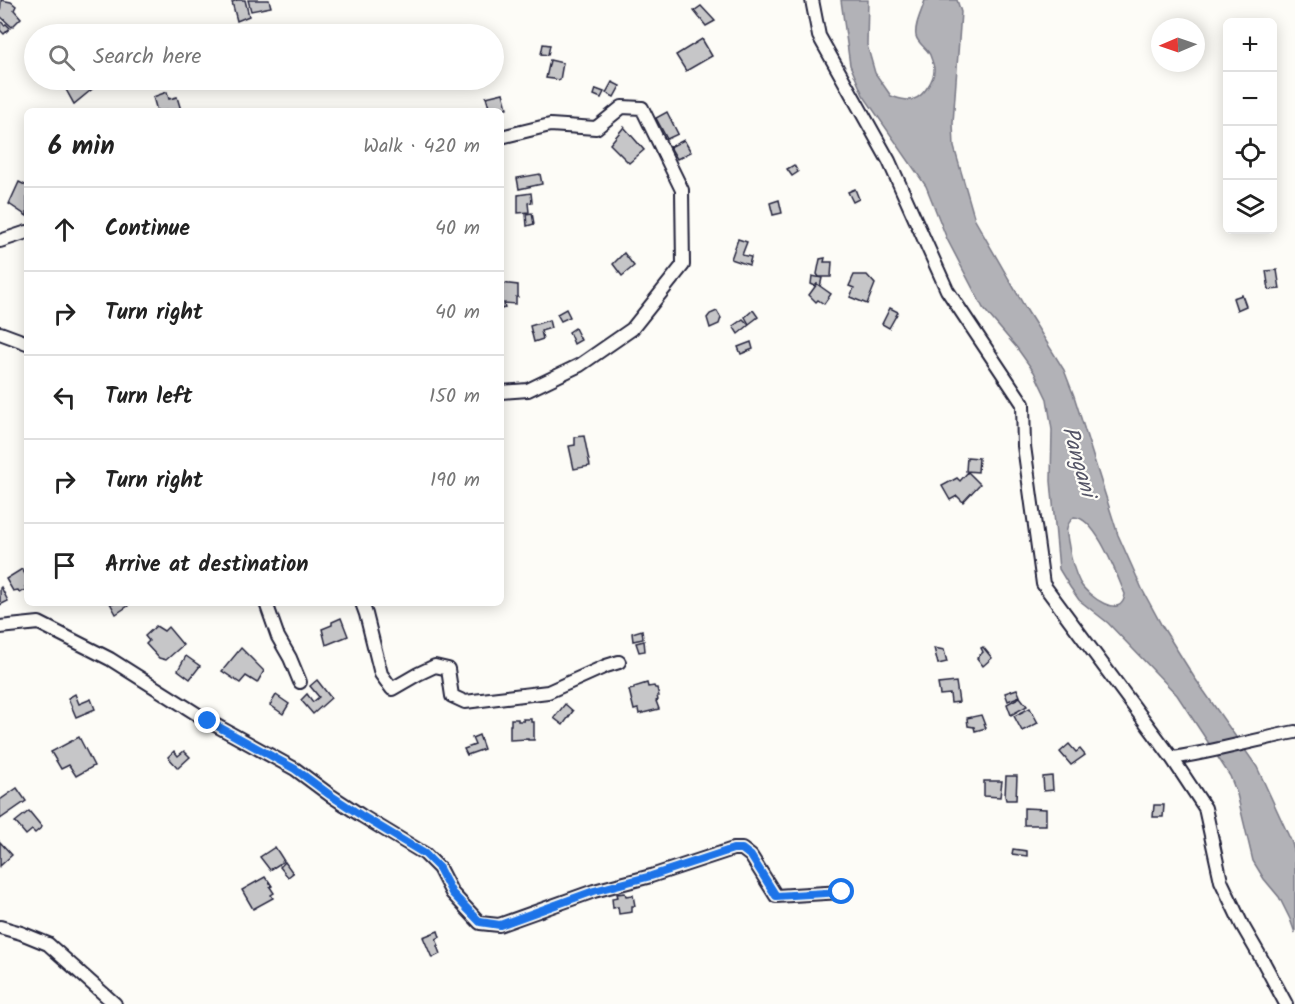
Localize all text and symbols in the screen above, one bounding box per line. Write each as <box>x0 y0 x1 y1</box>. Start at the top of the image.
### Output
north arrow <box>1151 18 1205 72</box>
map controls <box>1223 18 1277 234</box>
button: + <box>1223 18 1277 72</box>
search box <box>24 24 504 90</box>
text: Search here <box>93 40 201 75</box>
icon: search <box>45 41 78 74</box>
button: − <box>1223 72 1277 126</box>
text: 6 min <box>48 126 115 168</box>
button: locate <box>1223 126 1277 180</box>
text: Walk · 420 m <box>363 131 480 163</box>
button: layers <box>1223 180 1277 234</box>
text: Continue <box>105 212 190 247</box>
icon: ahead <box>48 213 81 246</box>
text: 40 m <box>435 213 480 245</box>
text: Turn right <box>105 296 203 331</box>
icon: right <box>48 297 81 330</box>
text: 40 m <box>435 297 480 329</box>
text: Turn left <box>105 380 192 415</box>
icon: left <box>48 381 81 414</box>
text: 150 m <box>429 381 480 413</box>
water label: Pangani <box>1051 422 1106 506</box>
text: Turn right <box>105 464 203 499</box>
icon: right <box>48 465 81 498</box>
text: 190 m <box>430 465 480 497</box>
text: Arrive at destination <box>105 548 308 583</box>
icon: arrive <box>48 549 81 582</box>
route end <box>194 707 220 733</box>
route start <box>828 878 854 904</box>

